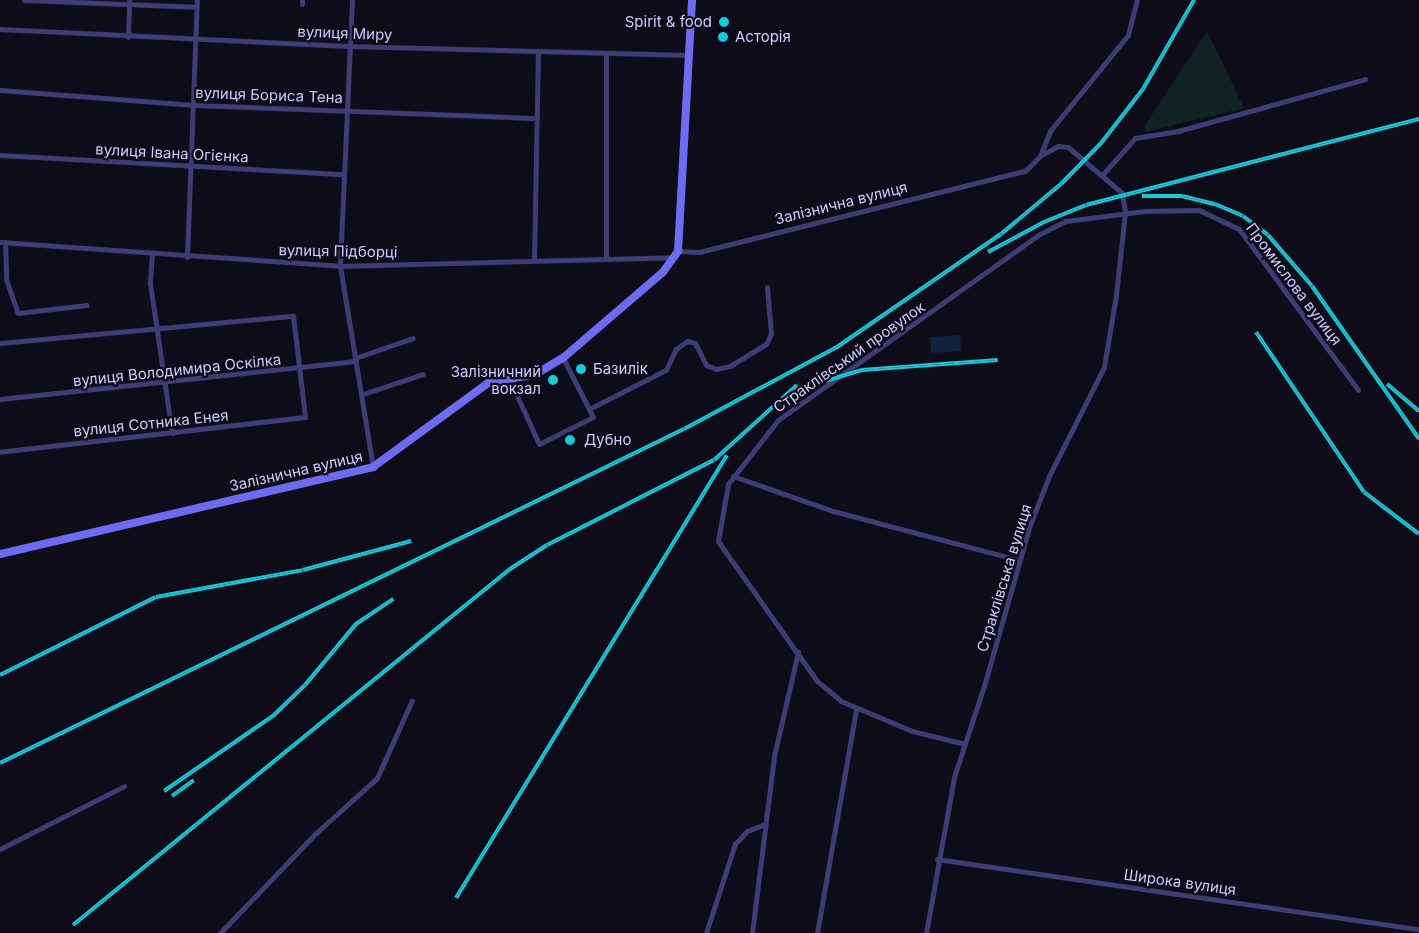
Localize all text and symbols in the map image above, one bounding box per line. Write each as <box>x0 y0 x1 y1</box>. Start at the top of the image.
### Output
place label: Spirit & food <box>625 13 712 31</box>
marker: Spirit & food <box>717 15 731 29</box>
street label: вулиця Миру <box>297 22 393 44</box>
place label: Асторія <box>735 28 791 46</box>
marker: Асторія <box>716 30 730 44</box>
street label: вулиця Бориса Тена <box>195 83 343 107</box>
street label: вулиця Івана Огієнка <box>95 140 249 166</box>
street label: Залізнична вулиця <box>773 178 909 228</box>
street label: Промислова вулиця <box>1242 219 1346 349</box>
street label: вулиця Підборці <box>278 241 398 261</box>
street label: Страклівський провулок <box>770 298 928 416</box>
street label: вулиця Володимира Оскілка <box>72 350 282 390</box>
place label: Базилік <box>593 360 648 378</box>
place label: Залізничний вокзал <box>451 362 541 397</box>
marker: Базилік <box>574 362 588 376</box>
marker: Залізничний вокзал <box>546 373 560 387</box>
street label: вулиця Сотника Енея <box>73 406 229 440</box>
marker: Дубно <box>561 431 579 449</box>
place label: Дубно <box>584 431 631 449</box>
street label: Залізнична вулиця <box>228 447 364 495</box>
street label: Страклівська вулиця <box>973 502 1035 654</box>
street label: Широка вулиця <box>1123 865 1237 899</box>

